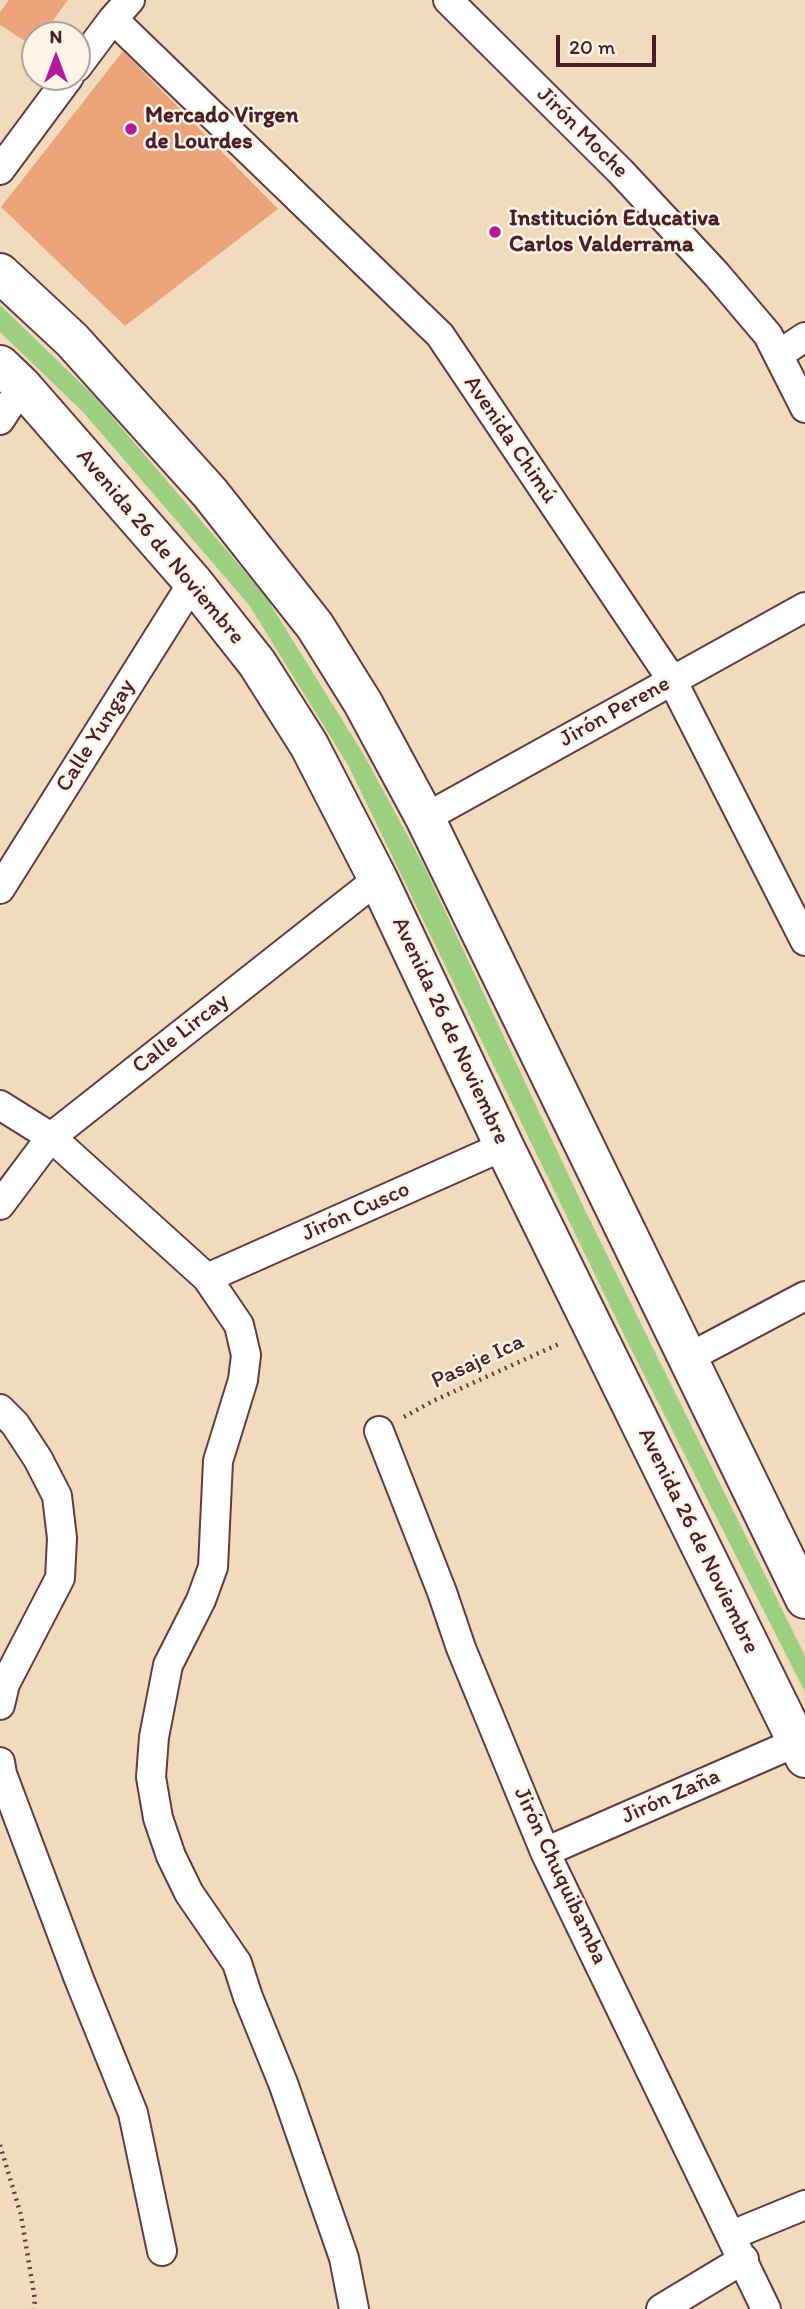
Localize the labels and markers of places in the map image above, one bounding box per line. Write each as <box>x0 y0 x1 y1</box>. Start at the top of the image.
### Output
place label: Mercado Virgen de Lourdes <box>145 102 299 156</box>
marker: Mercado Virgen de Lourdes <box>123 121 139 137</box>
place label: Institución Educativa Carlos Valderrama <box>509 205 720 259</box>
marker: Institución Educativa Carlos Valderrama <box>487 224 503 240</box>

